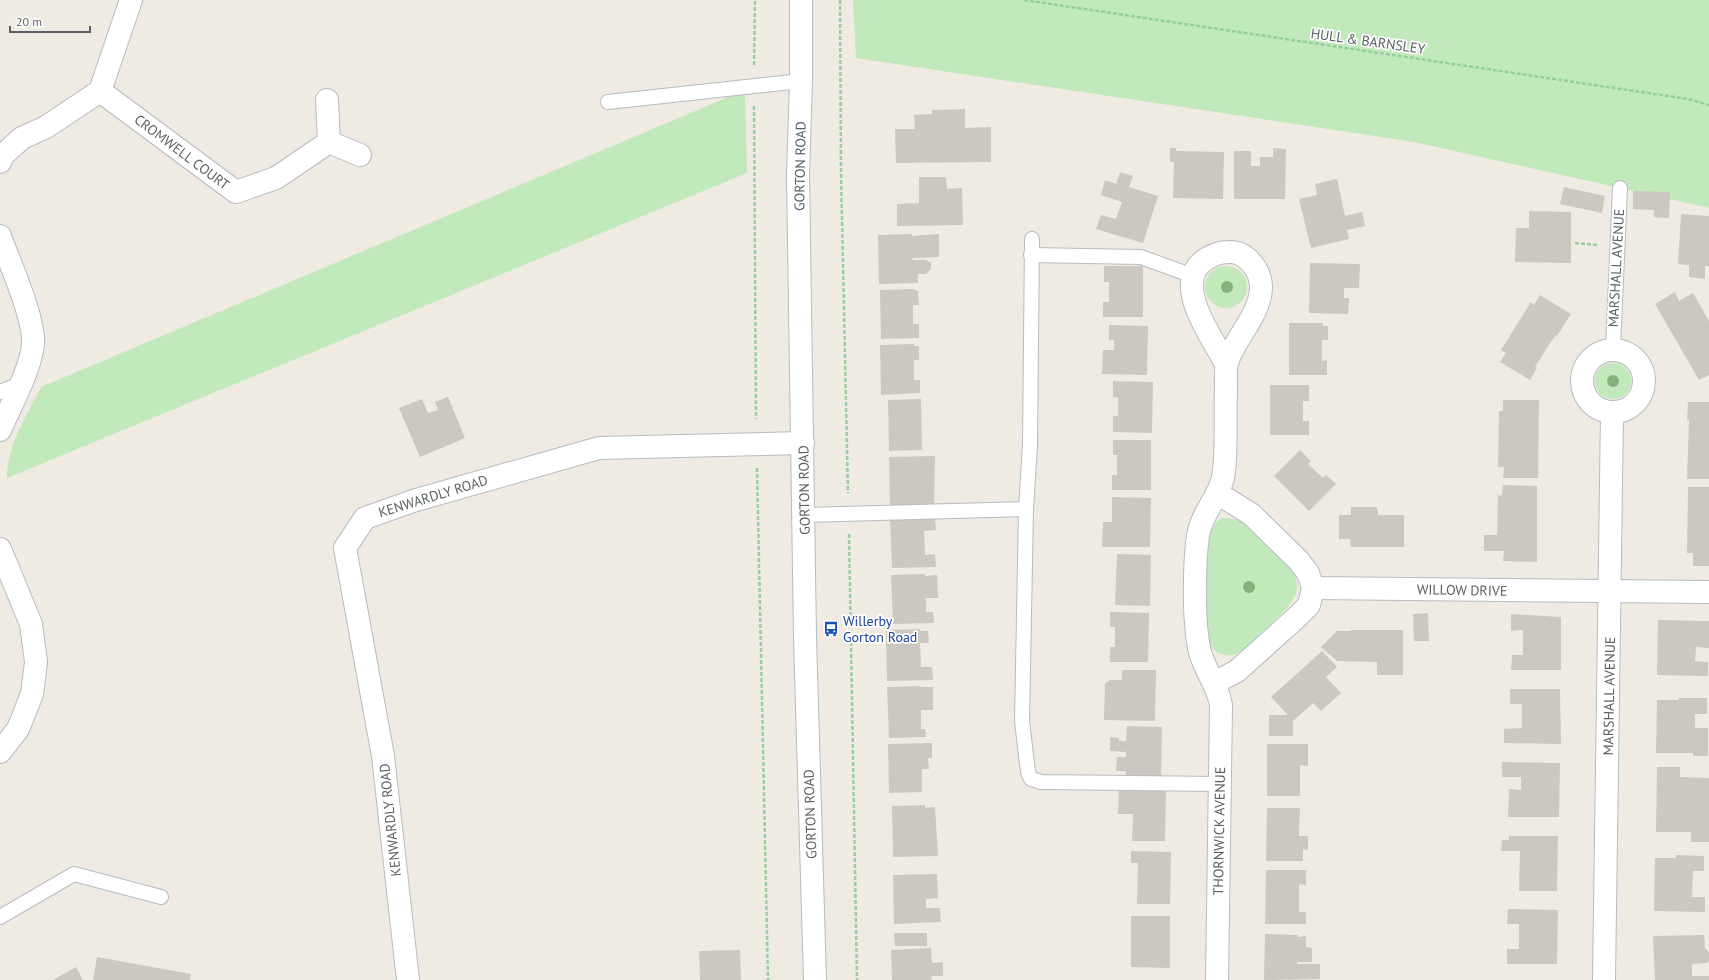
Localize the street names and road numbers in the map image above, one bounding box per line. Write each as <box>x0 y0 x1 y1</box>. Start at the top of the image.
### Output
street label: HULL & BARNSLEY <box>1310 24 1427 58</box>
street label: CROMWELL COURT <box>131 110 233 194</box>
street label: GORTON ROAD <box>790 121 810 211</box>
street label: MARSHALL AVENUE <box>1604 208 1628 328</box>
street label: GORTON ROAD <box>794 445 814 535</box>
street label: KENWARDLY ROAD <box>376 471 490 521</box>
street label: WILLOW DRIVE <box>1417 580 1507 600</box>
street label: MARSHALL AVENUE <box>1599 636 1619 756</box>
street label: KENWARDLY ROAD <box>375 763 405 877</box>
street label: THORNWICK AVENUE <box>1209 767 1229 895</box>
street label: GORTON ROAD <box>799 769 821 859</box>

